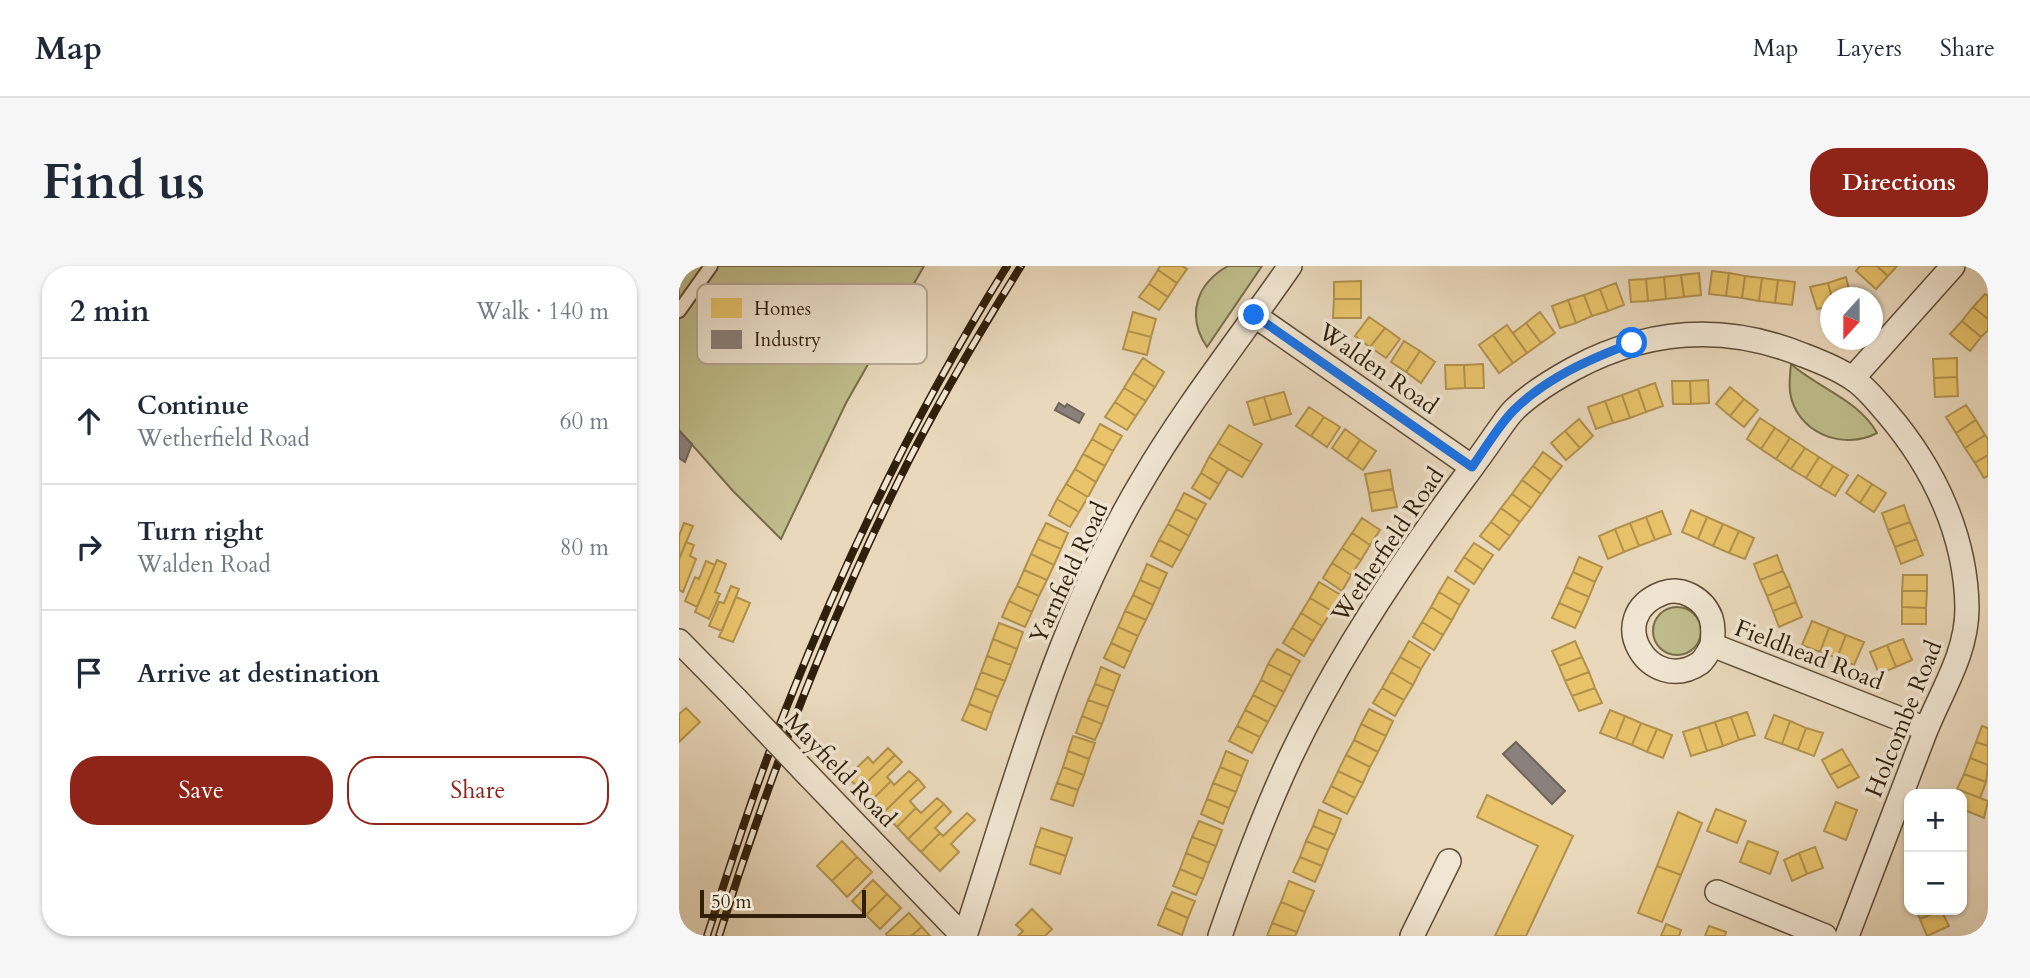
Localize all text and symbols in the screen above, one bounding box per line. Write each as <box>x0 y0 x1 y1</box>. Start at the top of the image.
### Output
text: Map <box>35 26 102 71</box>
text: Map <box>1753 32 1799 65</box>
text: Layers <box>1837 32 1902 65</box>
text: Share <box>1940 32 1995 65</box>
button: Directions <box>1810 148 1988 217</box>
text: Find us <box>42 149 205 216</box>
legend <box>697 284 927 364</box>
north arrow <box>1820 287 1883 350</box>
text: 2 min <box>70 291 150 332</box>
text: Walk · 140 m <box>476 296 609 327</box>
text: Homes <box>754 296 811 322</box>
route end <box>1238 299 1269 330</box>
street label: Walden Road <box>1311 315 1445 423</box>
text: Industry <box>754 327 821 353</box>
route start <box>1616 327 1647 358</box>
text: Continue <box>137 388 249 423</box>
icon: ahead <box>70 402 108 440</box>
text: 60 m <box>560 406 609 437</box>
text: Wetherfield Road <box>137 423 310 454</box>
street label: Wetherfield Road <box>1323 461 1452 630</box>
street label: Yarnfield Road <box>1022 496 1116 649</box>
text: Turn right <box>137 514 264 549</box>
icon: right <box>70 528 108 566</box>
text: 80 m <box>560 532 609 563</box>
text: Walden Road <box>137 549 271 580</box>
street label: Fieldhead Road <box>1730 612 1888 699</box>
street label: Holcombe Road <box>1858 636 1951 802</box>
icon: arrive <box>70 654 108 692</box>
text: Arrive at destination <box>137 656 380 691</box>
street label: Mayfield Road <box>777 705 903 835</box>
button: Save <box>70 756 333 825</box>
button: Share <box>347 756 609 825</box>
map controls <box>1904 789 1967 915</box>
button: + <box>1904 789 1967 852</box>
button: − <box>1904 852 1967 915</box>
scale bar <box>700 887 866 919</box>
text: 50 m <box>711 889 752 915</box>

